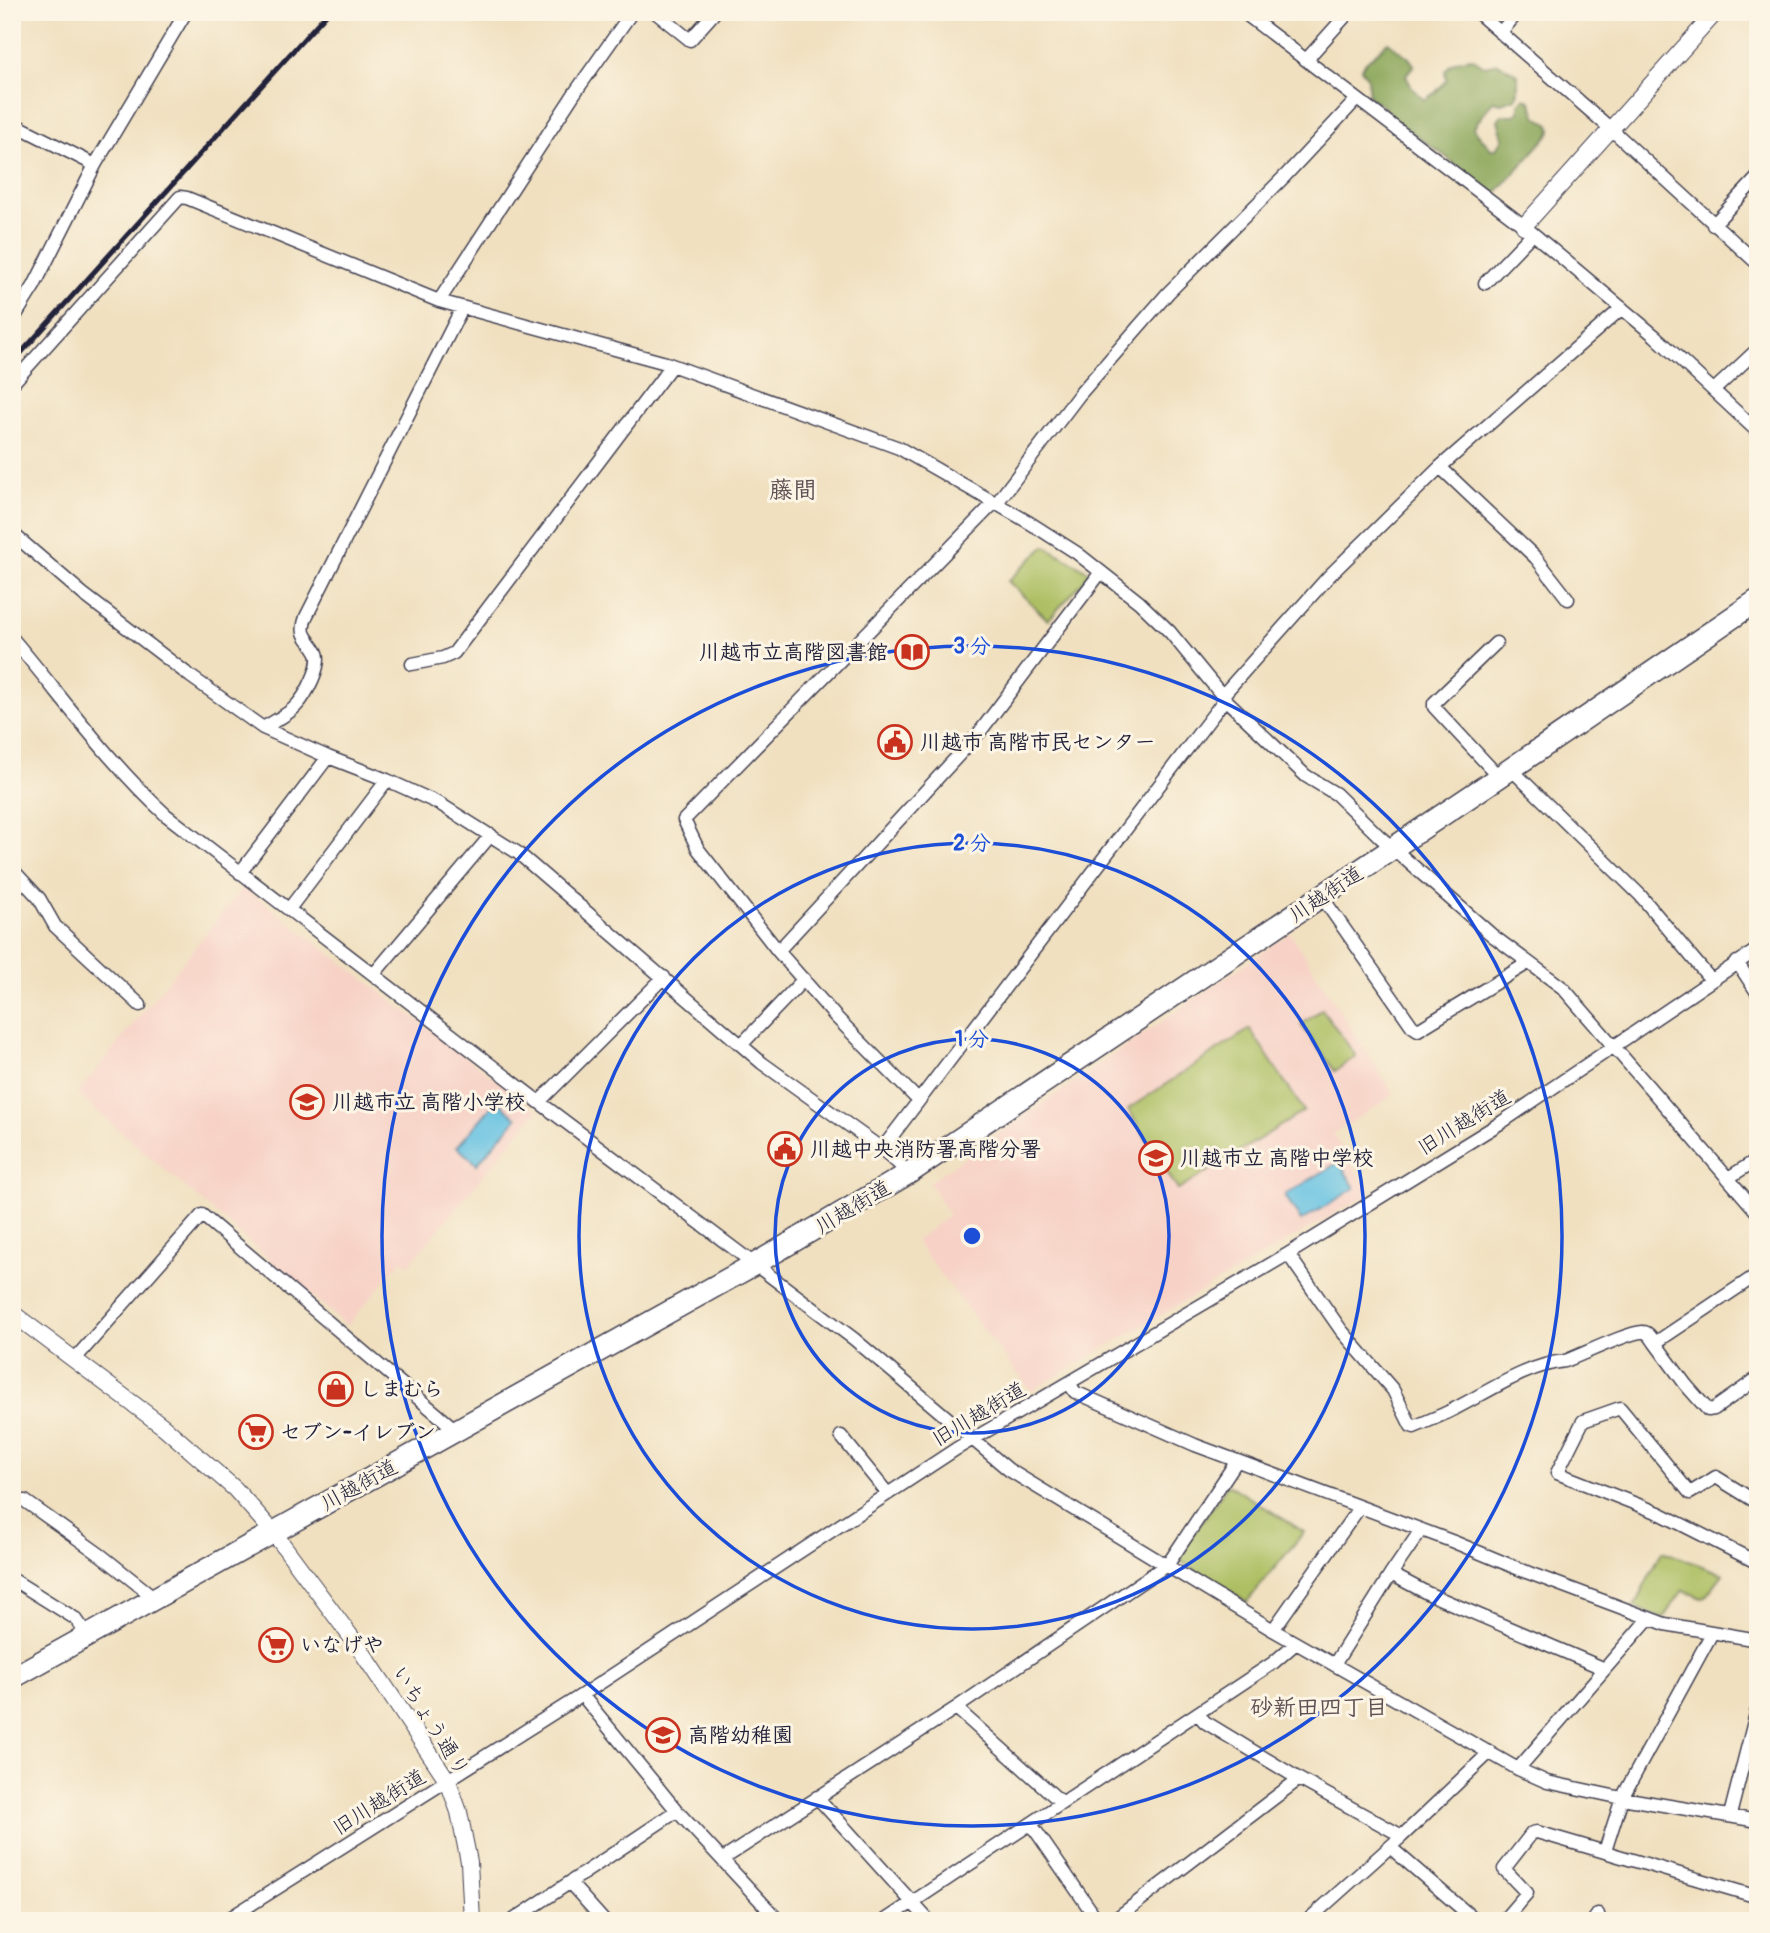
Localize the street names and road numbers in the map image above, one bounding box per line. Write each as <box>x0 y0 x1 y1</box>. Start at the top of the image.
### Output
street label: 川越街道 <box>1284 860 1369 929</box>
street label: 旧川越街道 <box>1413 1083 1516 1162</box>
street label: 川越街道 <box>810 1174 896 1241</box>
street label: 旧川越街道 <box>927 1376 1031 1453</box>
street label: 川越街道 <box>316 1453 403 1518</box>
street label: いちょう通り <box>386 1661 475 1782</box>
street label: 旧川越街道 <box>328 1763 431 1842</box>

